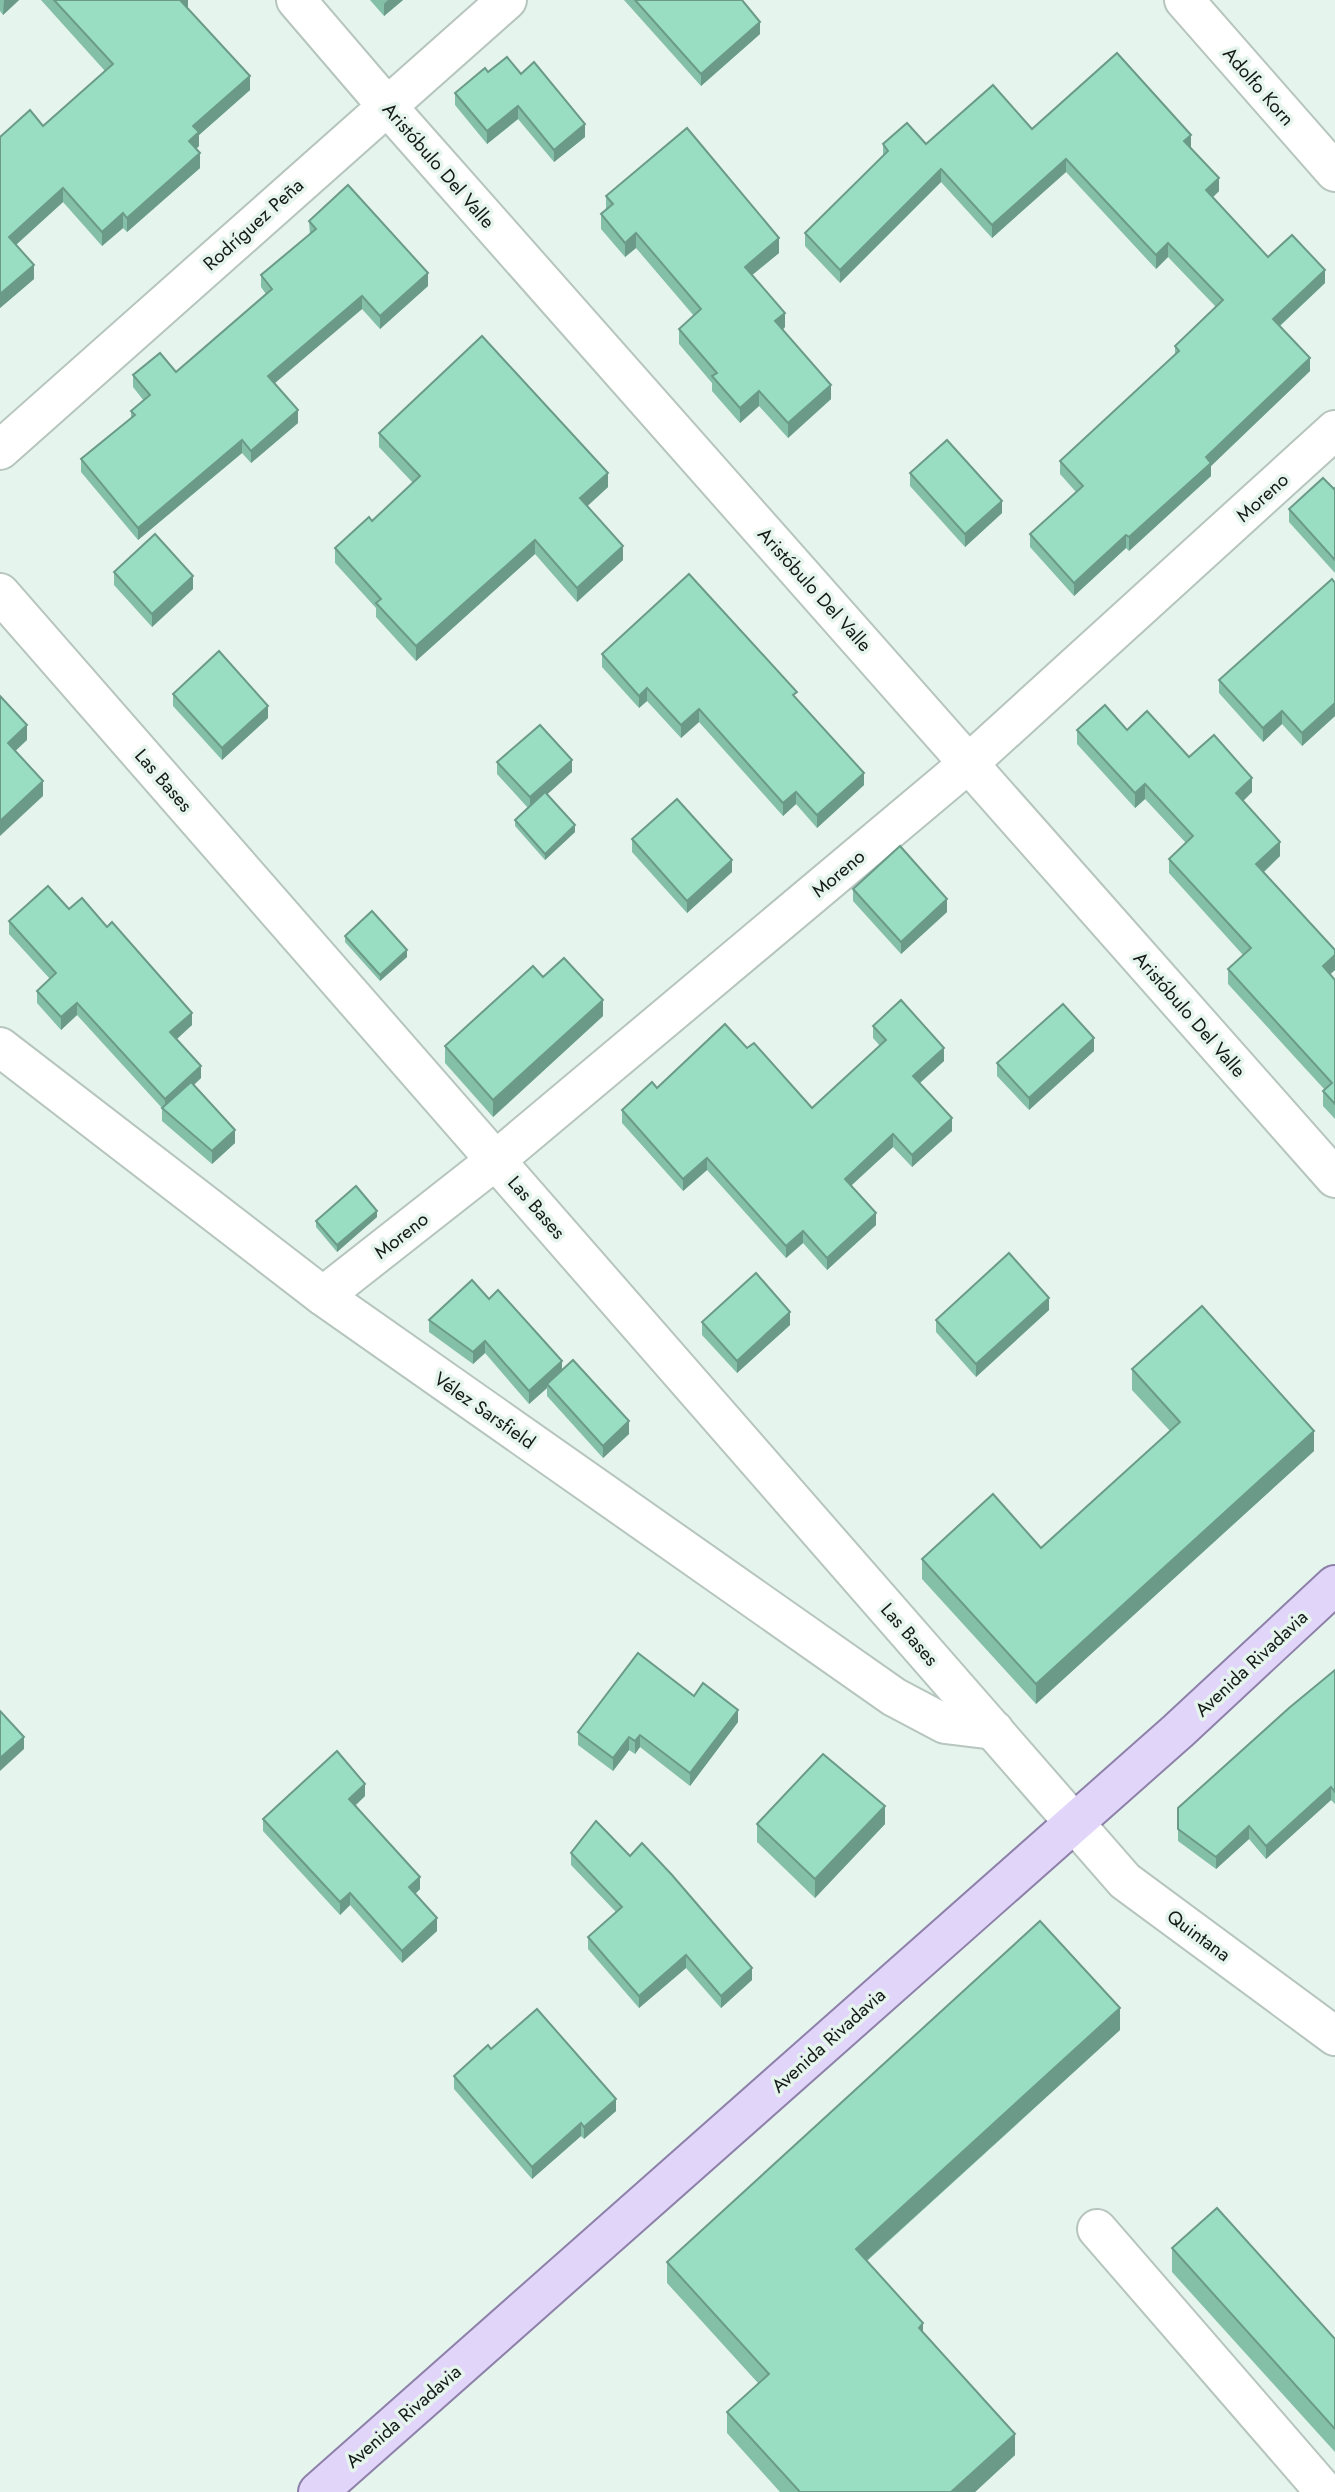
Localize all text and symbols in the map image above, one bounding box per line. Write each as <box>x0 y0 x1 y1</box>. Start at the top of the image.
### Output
street label: Adolfo Korn <box>1217 41 1301 132</box>
street label: Aristóbulo Del Valle <box>376 97 501 234</box>
street label: Rodríguez Peña <box>197 172 309 277</box>
street label: Moreno <box>1230 467 1294 528</box>
street label: Aristóbulo Del Valle <box>751 521 878 658</box>
street label: Las Bases <box>129 743 199 818</box>
street label: Moreno <box>806 843 871 904</box>
street label: Aristóbulo Del Valle <box>1127 946 1252 1083</box>
street label: Las Bases <box>502 1170 572 1245</box>
street label: Moreno <box>369 1206 434 1265</box>
street label: Vélez Sarsfield <box>429 1365 541 1455</box>
street label: Las Bases <box>875 1597 945 1672</box>
street label: Avenida Rivadavia <box>1189 1604 1314 1723</box>
street label: Quintana <box>1161 1903 1236 1968</box>
street label: Avenida Rivadavia <box>765 1982 891 2099</box>
street label: Avenida Rivadavia <box>340 2358 467 2474</box>

